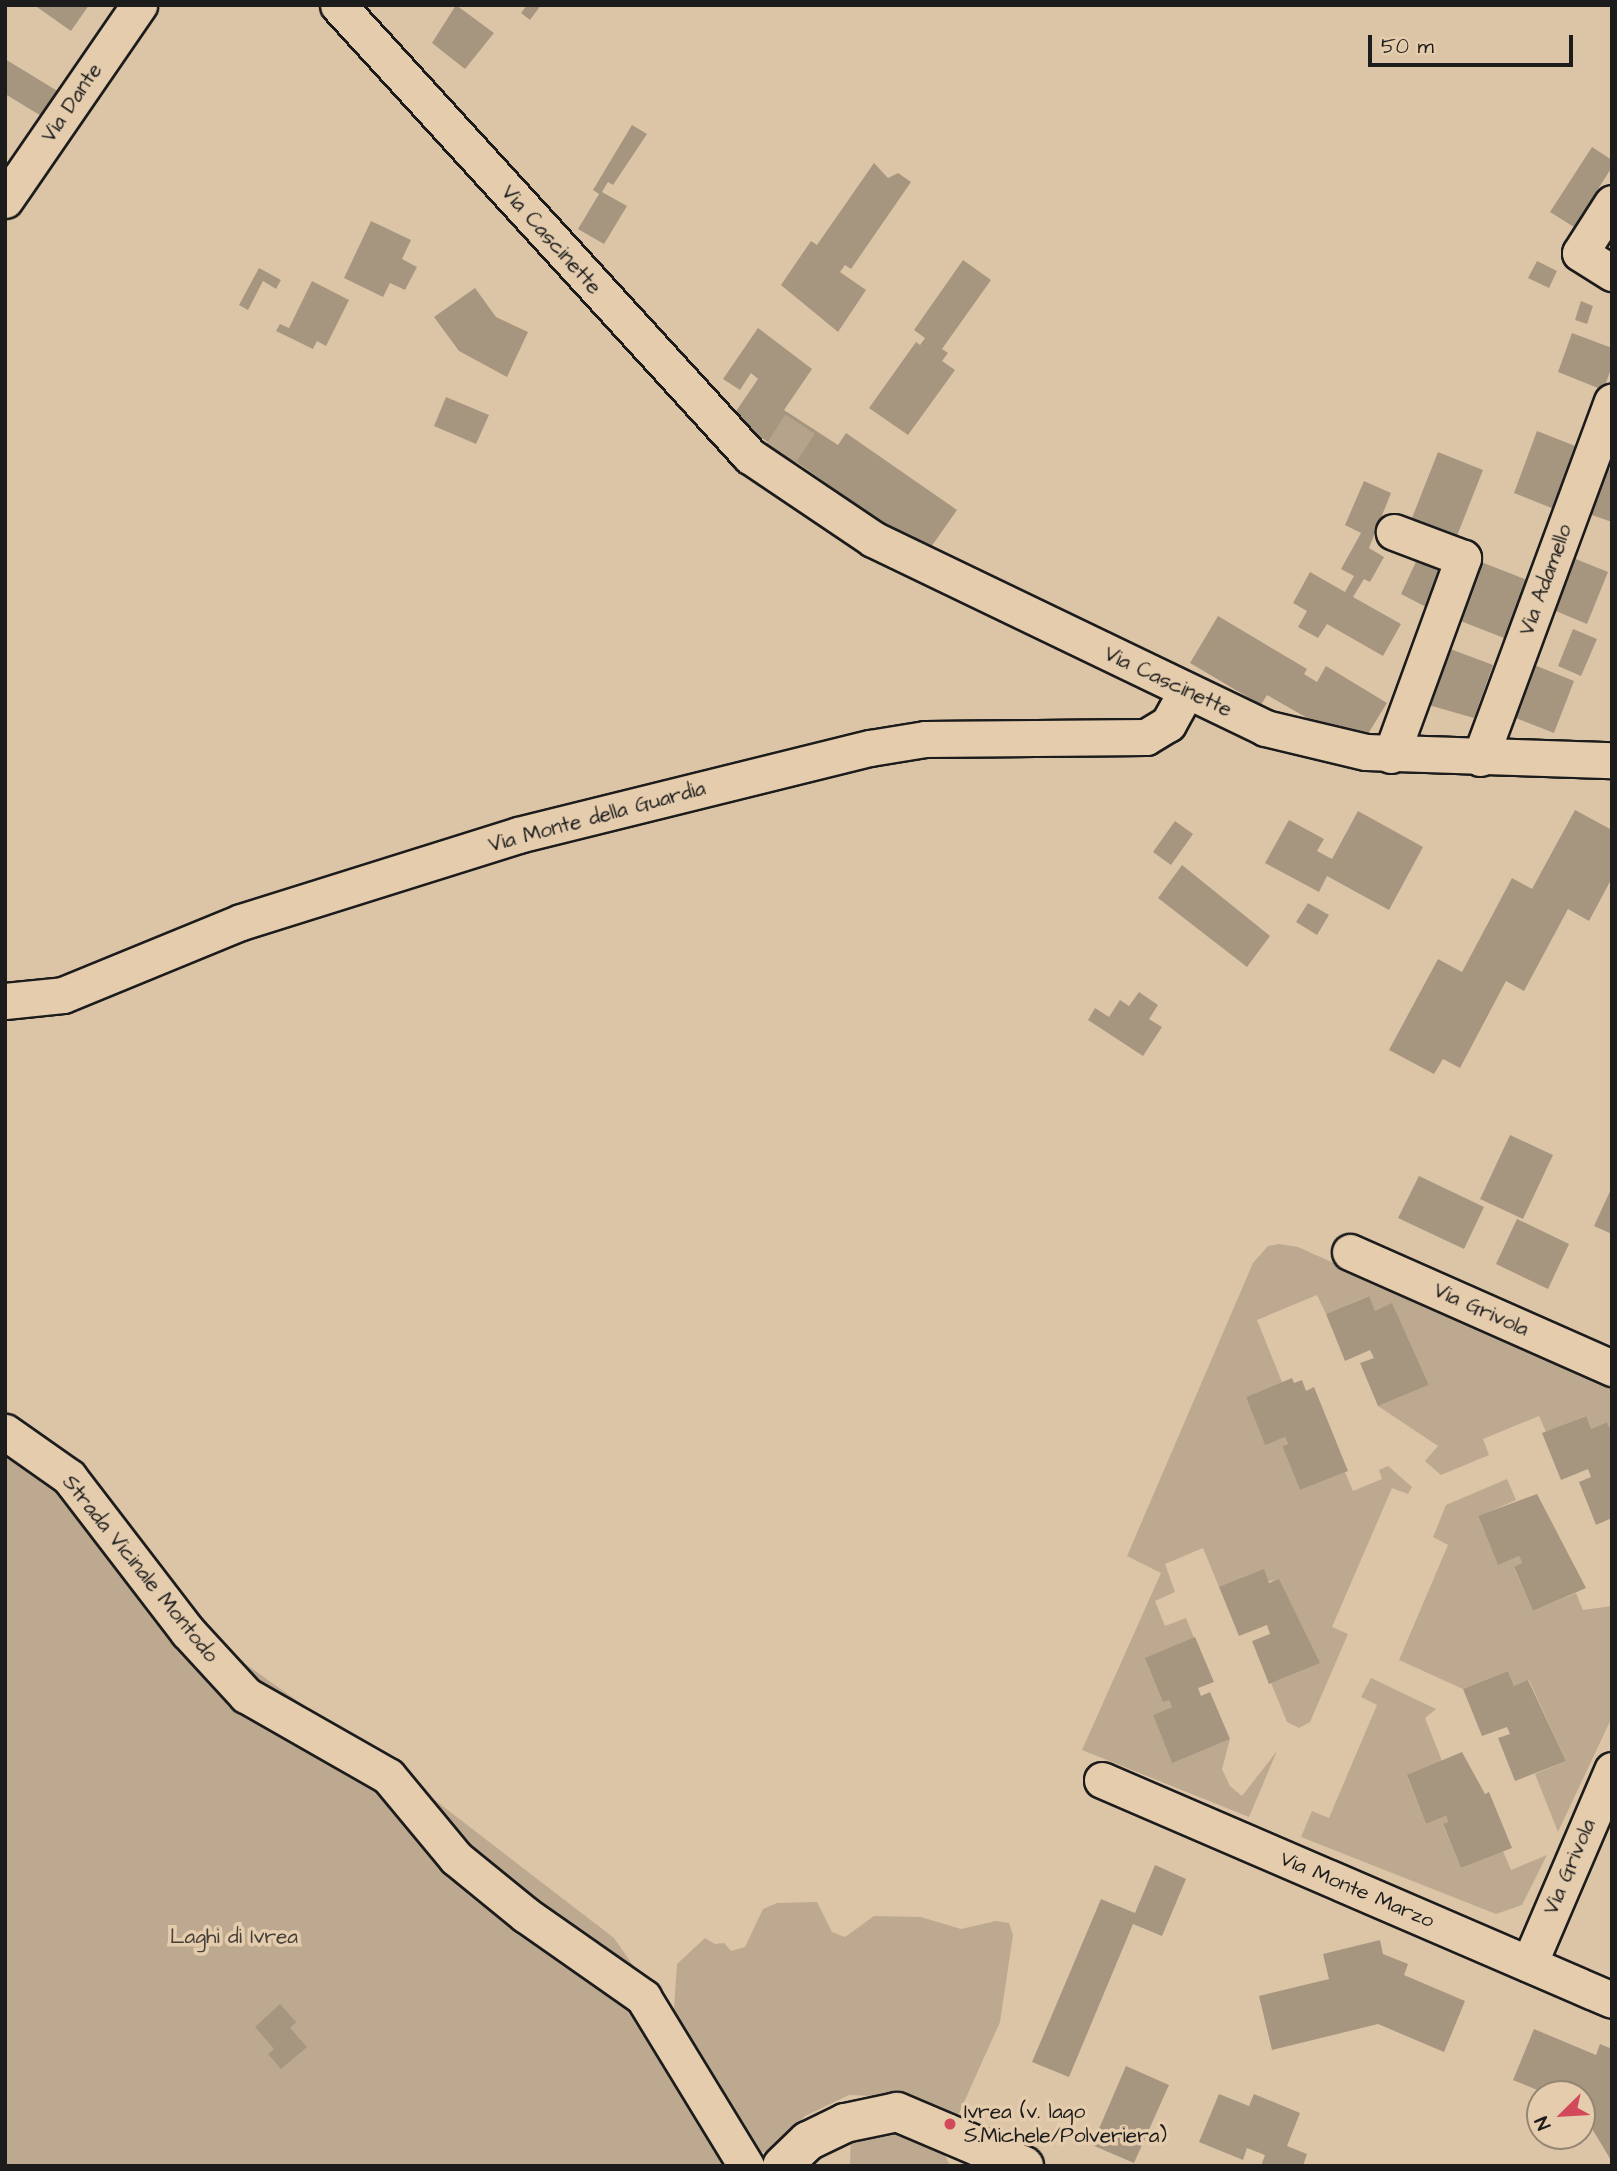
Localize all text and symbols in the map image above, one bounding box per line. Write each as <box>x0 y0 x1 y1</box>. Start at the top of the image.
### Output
scale bar <box>1372 21 1577 65</box>
text: 50 m <box>1381 32 1434 61</box>
street label: Via Dante <box>36 59 108 147</box>
street label: Via Cascinette <box>495 180 607 300</box>
street label: Via Adamello <box>1514 521 1578 639</box>
street label: Via Cascinette <box>1100 641 1236 723</box>
street label: Via Monte della Guardia <box>486 776 708 858</box>
street label: Via Grivola <box>1430 1278 1532 1342</box>
street label: Strada Vicinale Montodo <box>57 1470 223 1668</box>
street label: Via Grivola <box>1539 1815 1601 1919</box>
street label: Via Monte Marzo <box>1276 1846 1438 1934</box>
park label: Laghi di Ivrea <box>170 1924 298 1950</box>
north arrow <box>1526 2080 1596 2150</box>
place label: Ivrea (v. lago S.Michele/Polveriera) <box>964 2099 1167 2149</box>
text: N <box>1528 2112 1558 2134</box>
marker: Ivrea (v. lago S.Michele/Polveriera) <box>942 2116 958 2132</box>

